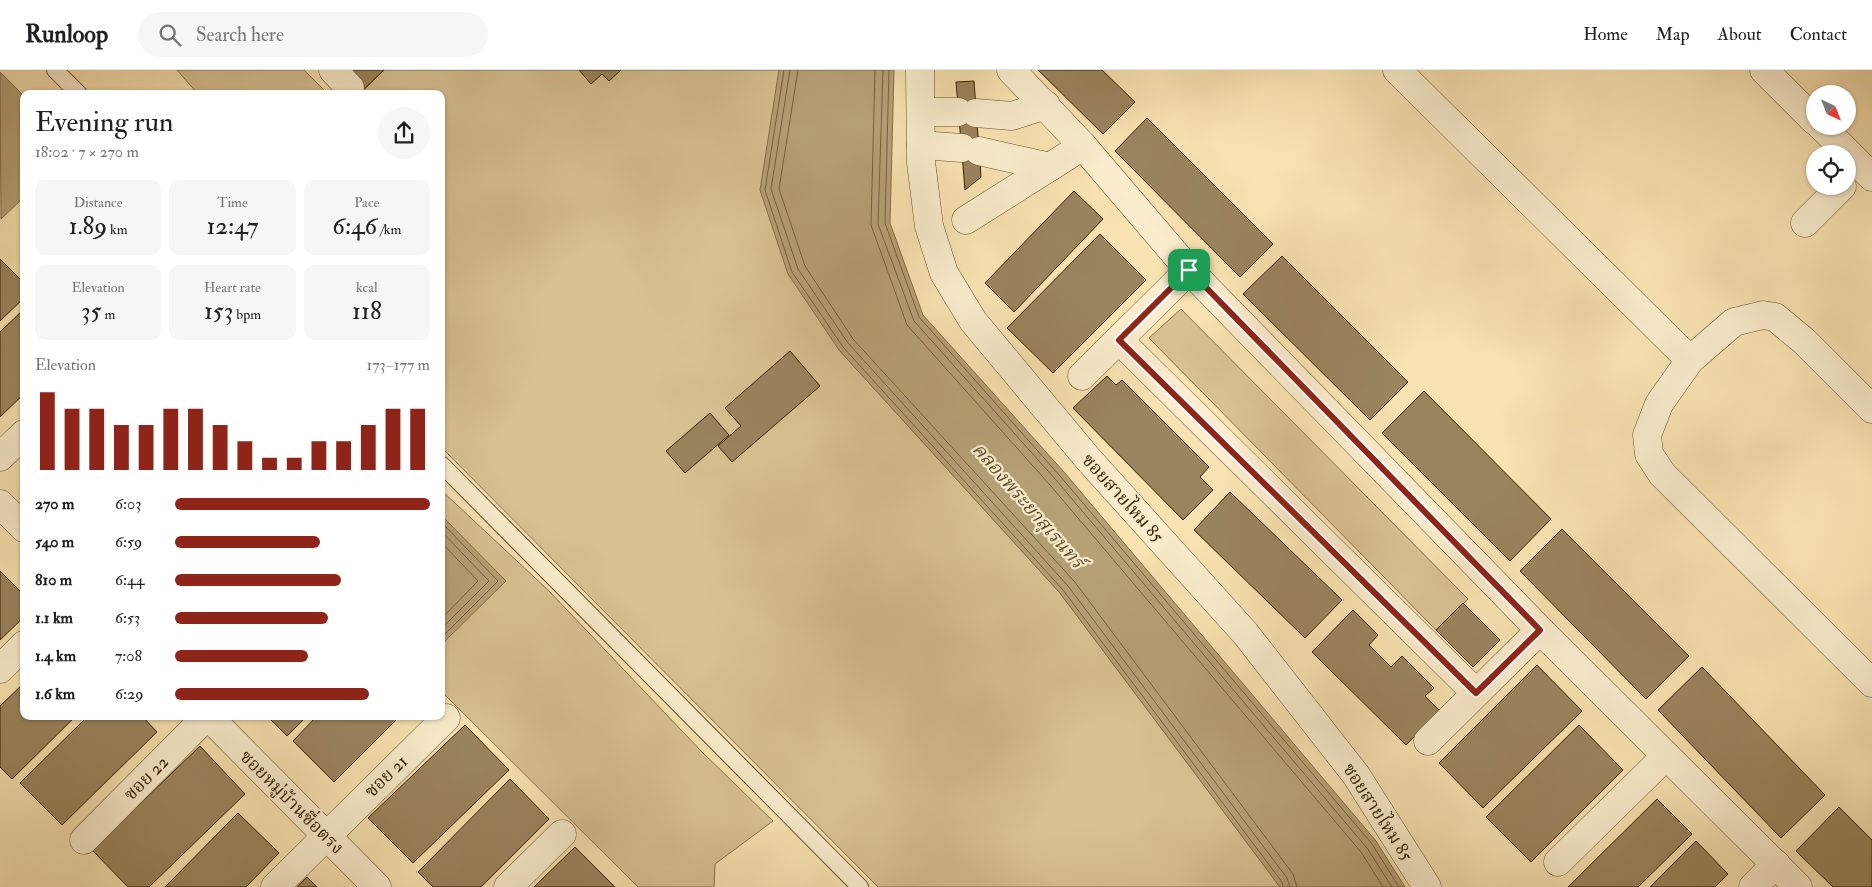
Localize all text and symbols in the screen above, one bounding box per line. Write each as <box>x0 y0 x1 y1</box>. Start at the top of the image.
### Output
search box <box>138 12 488 57</box>
text: Runloop <box>25 19 108 50</box>
icon: search <box>156 21 184 49</box>
text: Search here <box>196 23 284 47</box>
text: Home <box>1583 23 1628 46</box>
text: Map <box>1656 23 1690 46</box>
text: About <box>1718 23 1762 46</box>
text: Contact <box>1790 23 1847 46</box>
north arrow <box>1806 85 1856 135</box>
map controls <box>1806 85 1856 195</box>
text: Evening run <box>35 105 173 140</box>
button: share <box>378 107 430 159</box>
text: 18:02 · 7 × 270 m <box>35 142 139 162</box>
button: locate <box>1806 145 1856 195</box>
text: Distance <box>74 194 123 211</box>
text: Time <box>217 194 248 211</box>
text: Pace <box>354 194 379 211</box>
text: 1.89 <box>69 211 107 242</box>
text: 12:47 <box>206 211 259 242</box>
text: 6:46 <box>332 211 377 242</box>
text: km <box>107 221 128 238</box>
text: /km <box>377 221 401 238</box>
pin <box>1168 249 1210 291</box>
icon: arrive <box>1175 256 1203 284</box>
text: Elevation <box>71 279 125 296</box>
text: Heart rate <box>204 279 261 296</box>
text: kcal <box>356 279 378 296</box>
text: 35 <box>81 296 102 327</box>
text: 153 <box>204 296 233 327</box>
text: 118 <box>352 296 382 327</box>
text: m <box>102 306 115 323</box>
text: bpm <box>233 306 261 323</box>
text: Elevation <box>35 355 96 375</box>
text: 173–177 m <box>367 355 430 375</box>
water label: คลองพระยาสุเรนทร์ <box>967 438 1093 577</box>
street label: ซอยสายไหม 85 <box>1077 448 1169 548</box>
text: 270 m <box>35 494 74 514</box>
text: 6:03 <box>115 494 141 514</box>
text: 540 m <box>35 532 74 552</box>
text: 6:59 <box>115 532 142 552</box>
text: 810 m <box>35 570 72 590</box>
text: 6:44 <box>115 570 144 590</box>
text: 1.1 km <box>35 608 73 628</box>
text: 6:53 <box>115 608 140 628</box>
text: 1.4 km <box>35 646 76 666</box>
text: 7:08 <box>115 646 142 666</box>
text: 1.6 km <box>35 684 75 704</box>
text: 6:29 <box>115 684 143 704</box>
street label: ซอยหมู่บ้านซื่อตรง <box>235 743 351 859</box>
street label: ซอย 21 <box>360 750 413 803</box>
street label: ซอย 22 <box>119 751 174 806</box>
street label: ซอยสายไหม 85 <box>1337 758 1419 866</box>

